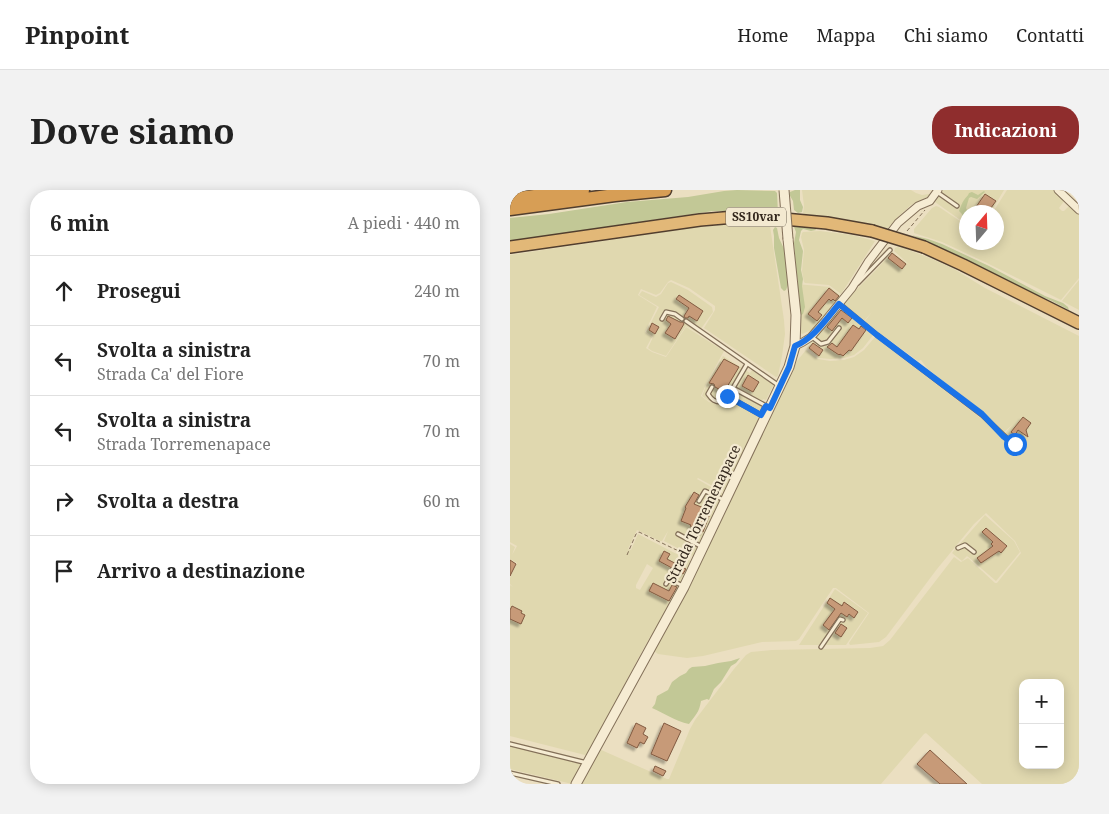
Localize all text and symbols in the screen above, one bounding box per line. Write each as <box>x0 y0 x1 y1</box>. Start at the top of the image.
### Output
text: Pinpoint <box>25 18 129 51</box>
text: Home <box>737 23 788 47</box>
text: Mappa <box>816 23 876 47</box>
text: Chi siamo <box>904 23 988 47</box>
text: Contatti <box>1016 23 1084 47</box>
button: Indicazioni <box>932 106 1079 154</box>
text: Dove siamo <box>30 107 235 154</box>
north arrow <box>959 205 1004 250</box>
road number: SS10var <box>726 208 786 226</box>
text: 6 min <box>50 209 109 237</box>
text: A piedi · 440 m <box>348 212 460 234</box>
icon: ahead <box>50 277 78 305</box>
text: Prosegui <box>97 278 181 304</box>
text: 240 m <box>414 280 460 302</box>
text: Svolta a sinistra <box>97 337 251 363</box>
icon: left <box>50 347 78 375</box>
text: 70 m <box>423 350 460 372</box>
text: Strada Ca' del Fiore <box>97 363 244 385</box>
route end <box>716 385 739 408</box>
text: Svolta a sinistra <box>97 407 251 433</box>
icon: left <box>50 417 78 445</box>
text: 70 m <box>423 420 460 442</box>
text: Strada Torremenapace <box>97 433 271 455</box>
route start <box>1004 433 1027 456</box>
street label: Strada Torremenapace <box>661 441 744 586</box>
icon: right <box>50 487 78 515</box>
text: Svolta a destra <box>97 488 239 514</box>
text: 60 m <box>423 490 460 512</box>
icon: arrive <box>50 557 78 585</box>
text: Arrivo a destinazione <box>97 558 305 584</box>
map controls <box>1019 679 1064 769</box>
button: + <box>1019 679 1064 724</box>
button: − <box>1019 724 1064 769</box>

